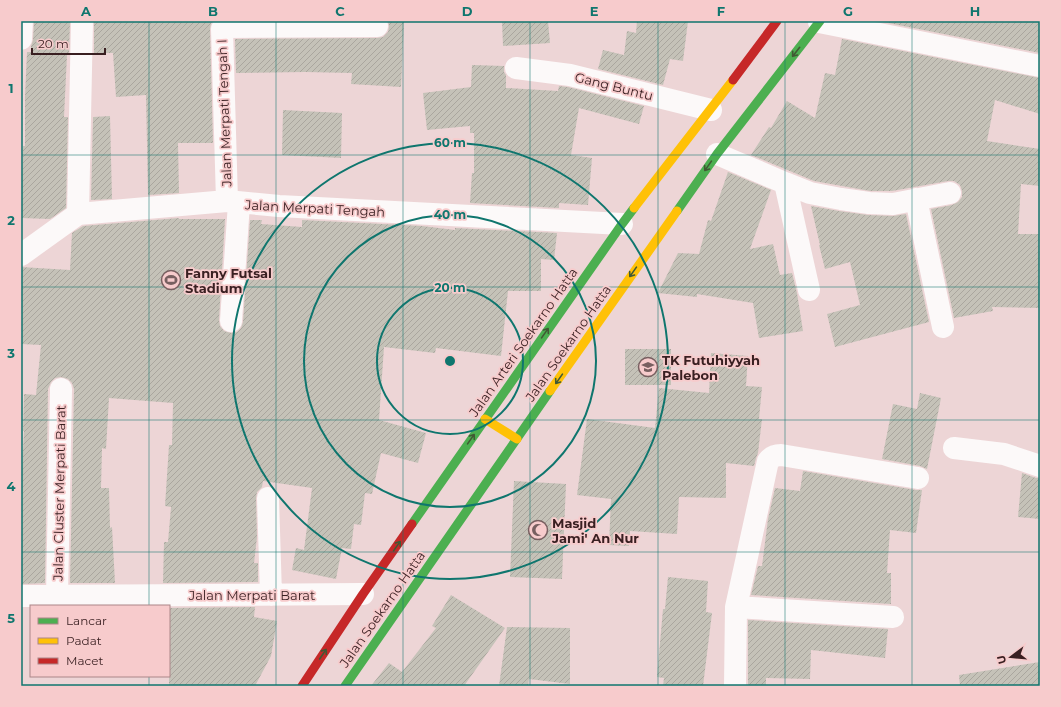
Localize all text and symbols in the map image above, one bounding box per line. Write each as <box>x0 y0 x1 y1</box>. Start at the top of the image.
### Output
text: A <box>80 3 92 19</box>
text: B <box>208 3 218 19</box>
text: C <box>335 3 345 19</box>
text: D <box>462 3 473 19</box>
text: E <box>590 3 599 19</box>
text: F <box>717 3 725 19</box>
text: G <box>843 3 853 19</box>
text: H <box>970 3 980 19</box>
scale bar <box>32 30 105 56</box>
text: 20 m <box>38 36 69 51</box>
street label: Jalan Merpati Tengah I <box>213 39 235 188</box>
one-way arrow <box>792 46 800 57</box>
street label: Gang Buntu <box>573 69 655 103</box>
text: 1 <box>8 80 14 96</box>
text: 60 m <box>434 135 466 150</box>
one-way arrow <box>704 161 712 172</box>
street label: Jalan Merpati Tengah <box>244 196 385 220</box>
text: 40 m <box>434 207 466 222</box>
text: 2 <box>7 212 15 228</box>
place label: Fanny Futsal Stadium <box>185 265 272 296</box>
street label: Jalan Arteri Soekarno Hatta <box>465 265 581 420</box>
one-way arrow <box>629 267 637 278</box>
sports icon: Fanny Futsal Stadium <box>160 269 182 291</box>
text: 20 m <box>434 280 466 295</box>
street label: Jalan Soekarno Hatta <box>521 282 614 405</box>
one-way arrow <box>541 328 550 339</box>
text: 3 <box>6 345 15 361</box>
place label: TK Futuhiyyah Palebon <box>662 352 760 383</box>
centre of rings <box>443 354 457 368</box>
school or university icon: TK Futuhiyyah Palebon <box>637 356 659 378</box>
one-way arrow <box>555 373 563 384</box>
street label: Jalan Cluster Merpati Barat <box>49 405 69 582</box>
one-way arrow <box>467 434 475 445</box>
text: 4 <box>7 478 16 494</box>
place label: Masjid Jami' An Nur <box>551 515 639 546</box>
mosque icon: Masjid Jami' An Nur <box>527 519 549 541</box>
one-way arrow <box>393 541 401 552</box>
street label: Jalan Soekarno Hatta <box>335 548 428 671</box>
street label: Jalan Merpati Barat <box>188 587 315 603</box>
legend <box>30 605 170 677</box>
text: 5 <box>7 610 15 626</box>
text: Lancar <box>66 613 107 628</box>
text: Padat <box>66 633 102 648</box>
north arrow <box>991 637 1031 677</box>
one-way arrow <box>319 648 328 659</box>
text: Macet <box>66 653 103 668</box>
text: U <box>993 654 1009 666</box>

